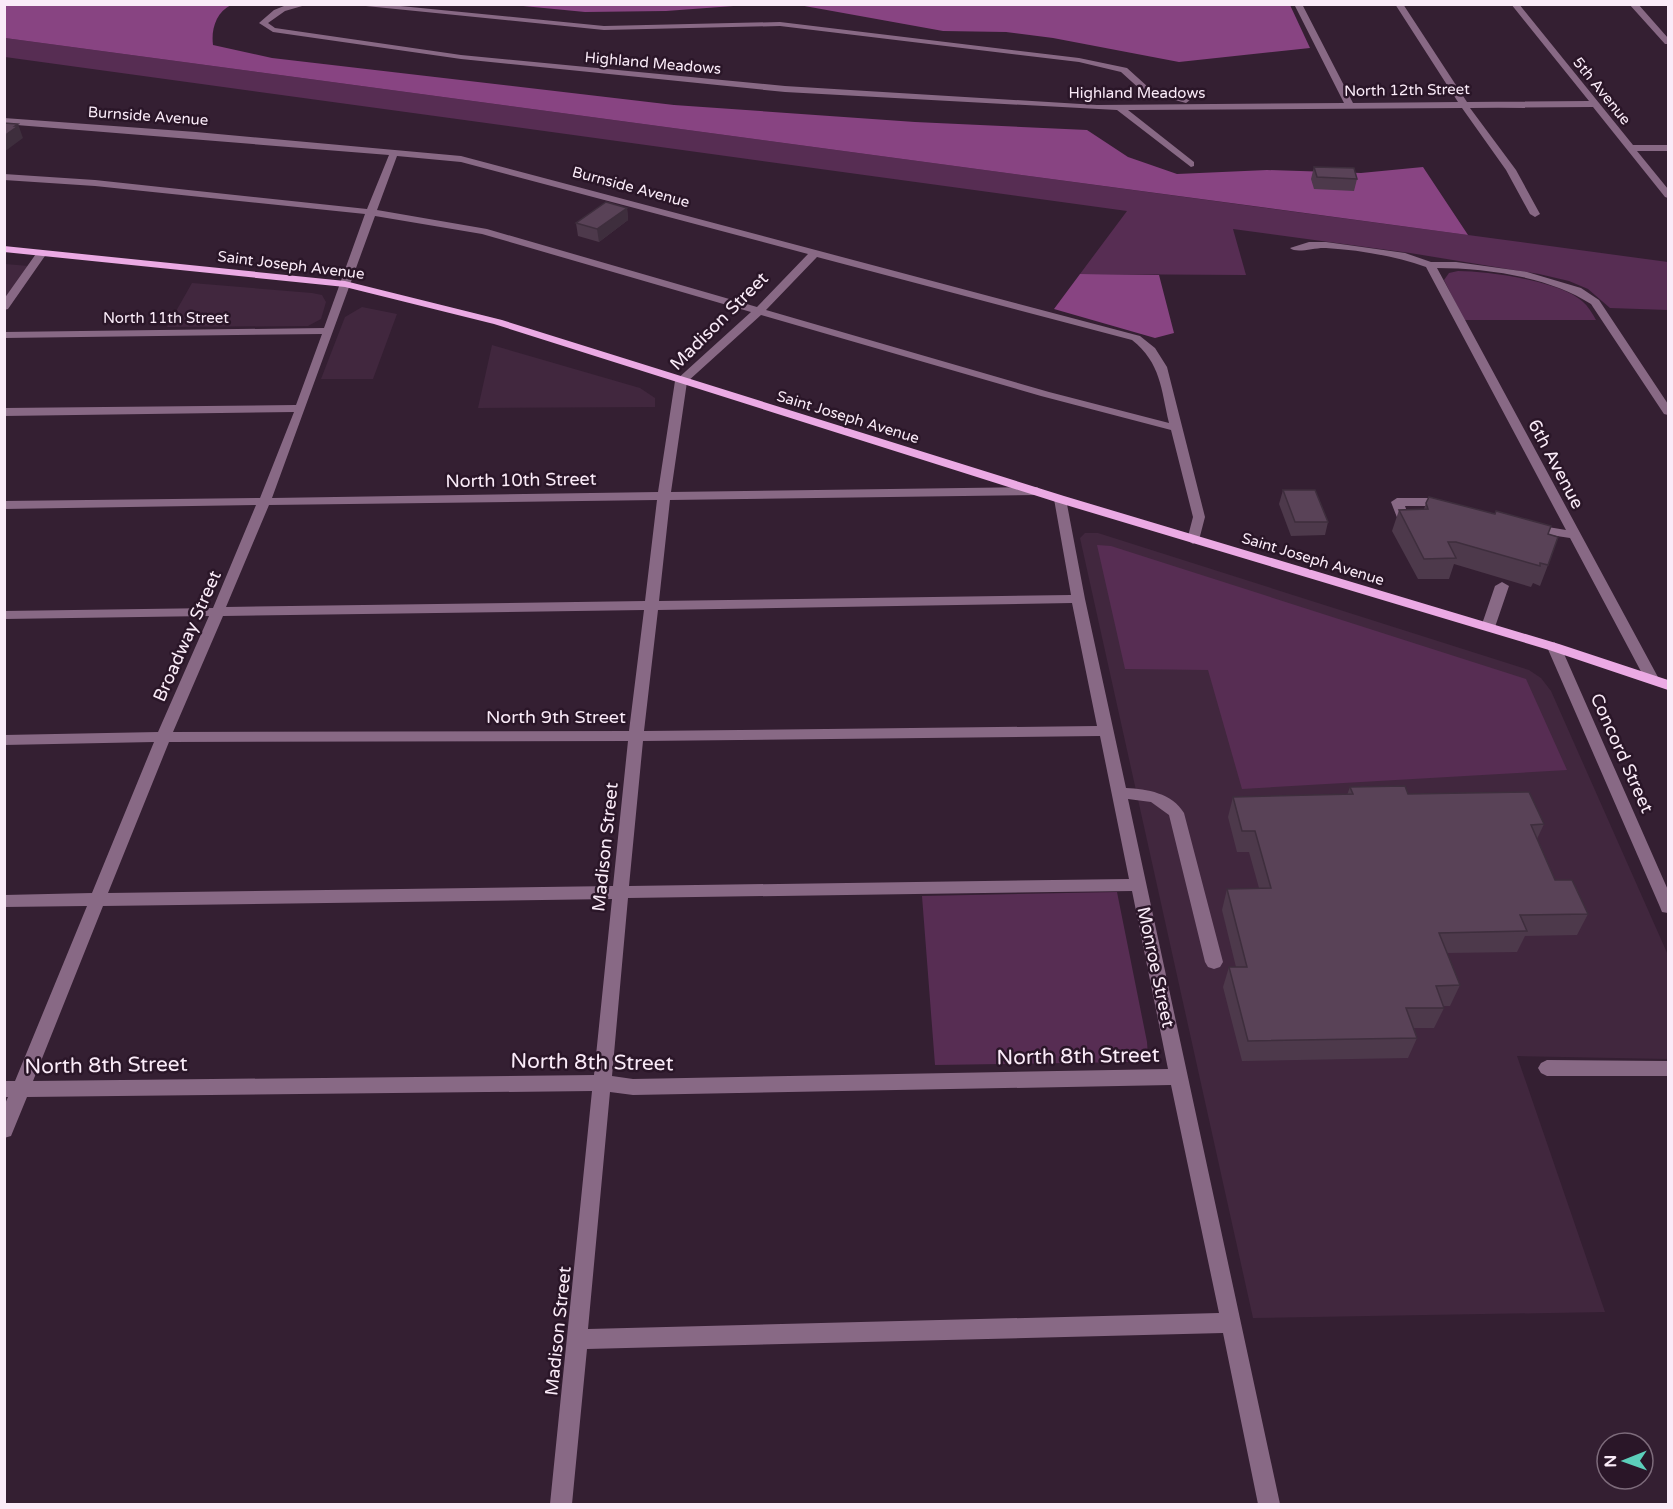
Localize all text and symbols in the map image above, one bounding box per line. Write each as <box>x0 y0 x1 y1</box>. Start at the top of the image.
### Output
street label: Highland Meadows <box>584 48 722 78</box>
street label: 5th Avenue <box>1569 54 1635 128</box>
street label: North 12th Street <box>1344 80 1470 100</box>
street label: Highland Meadows <box>1069 84 1205 102</box>
street label: Burnside Avenue <box>87 103 209 129</box>
street label: Burnside Avenue <box>570 163 692 211</box>
street label: Saint Joseph Avenue <box>216 247 366 283</box>
street label: Madison Street <box>665 267 773 375</box>
street label: North 11th Street <box>103 309 229 327</box>
street label: Saint Joseph Avenue <box>775 387 921 447</box>
street label: 6th Avenue <box>1523 415 1589 513</box>
street label: North 10th Street <box>445 468 597 492</box>
street label: Saint Joseph Avenue <box>1240 529 1386 589</box>
street label: Broadway Street <box>148 567 226 705</box>
street label: Concord Street <box>1586 690 1658 816</box>
street label: North 9th Street <box>486 706 626 728</box>
street label: Madison Street <box>587 781 623 913</box>
street label: Monroe Street <box>1132 905 1180 1030</box>
street label: North 8th Street <box>996 1043 1160 1070</box>
street label: North 8th Street <box>510 1049 674 1076</box>
street label: North 8th Street <box>24 1052 188 1079</box>
street label: Madison Street <box>540 1265 576 1397</box>
north arrow <box>1595 1431 1655 1491</box>
text: N <box>1601 1455 1621 1468</box>

